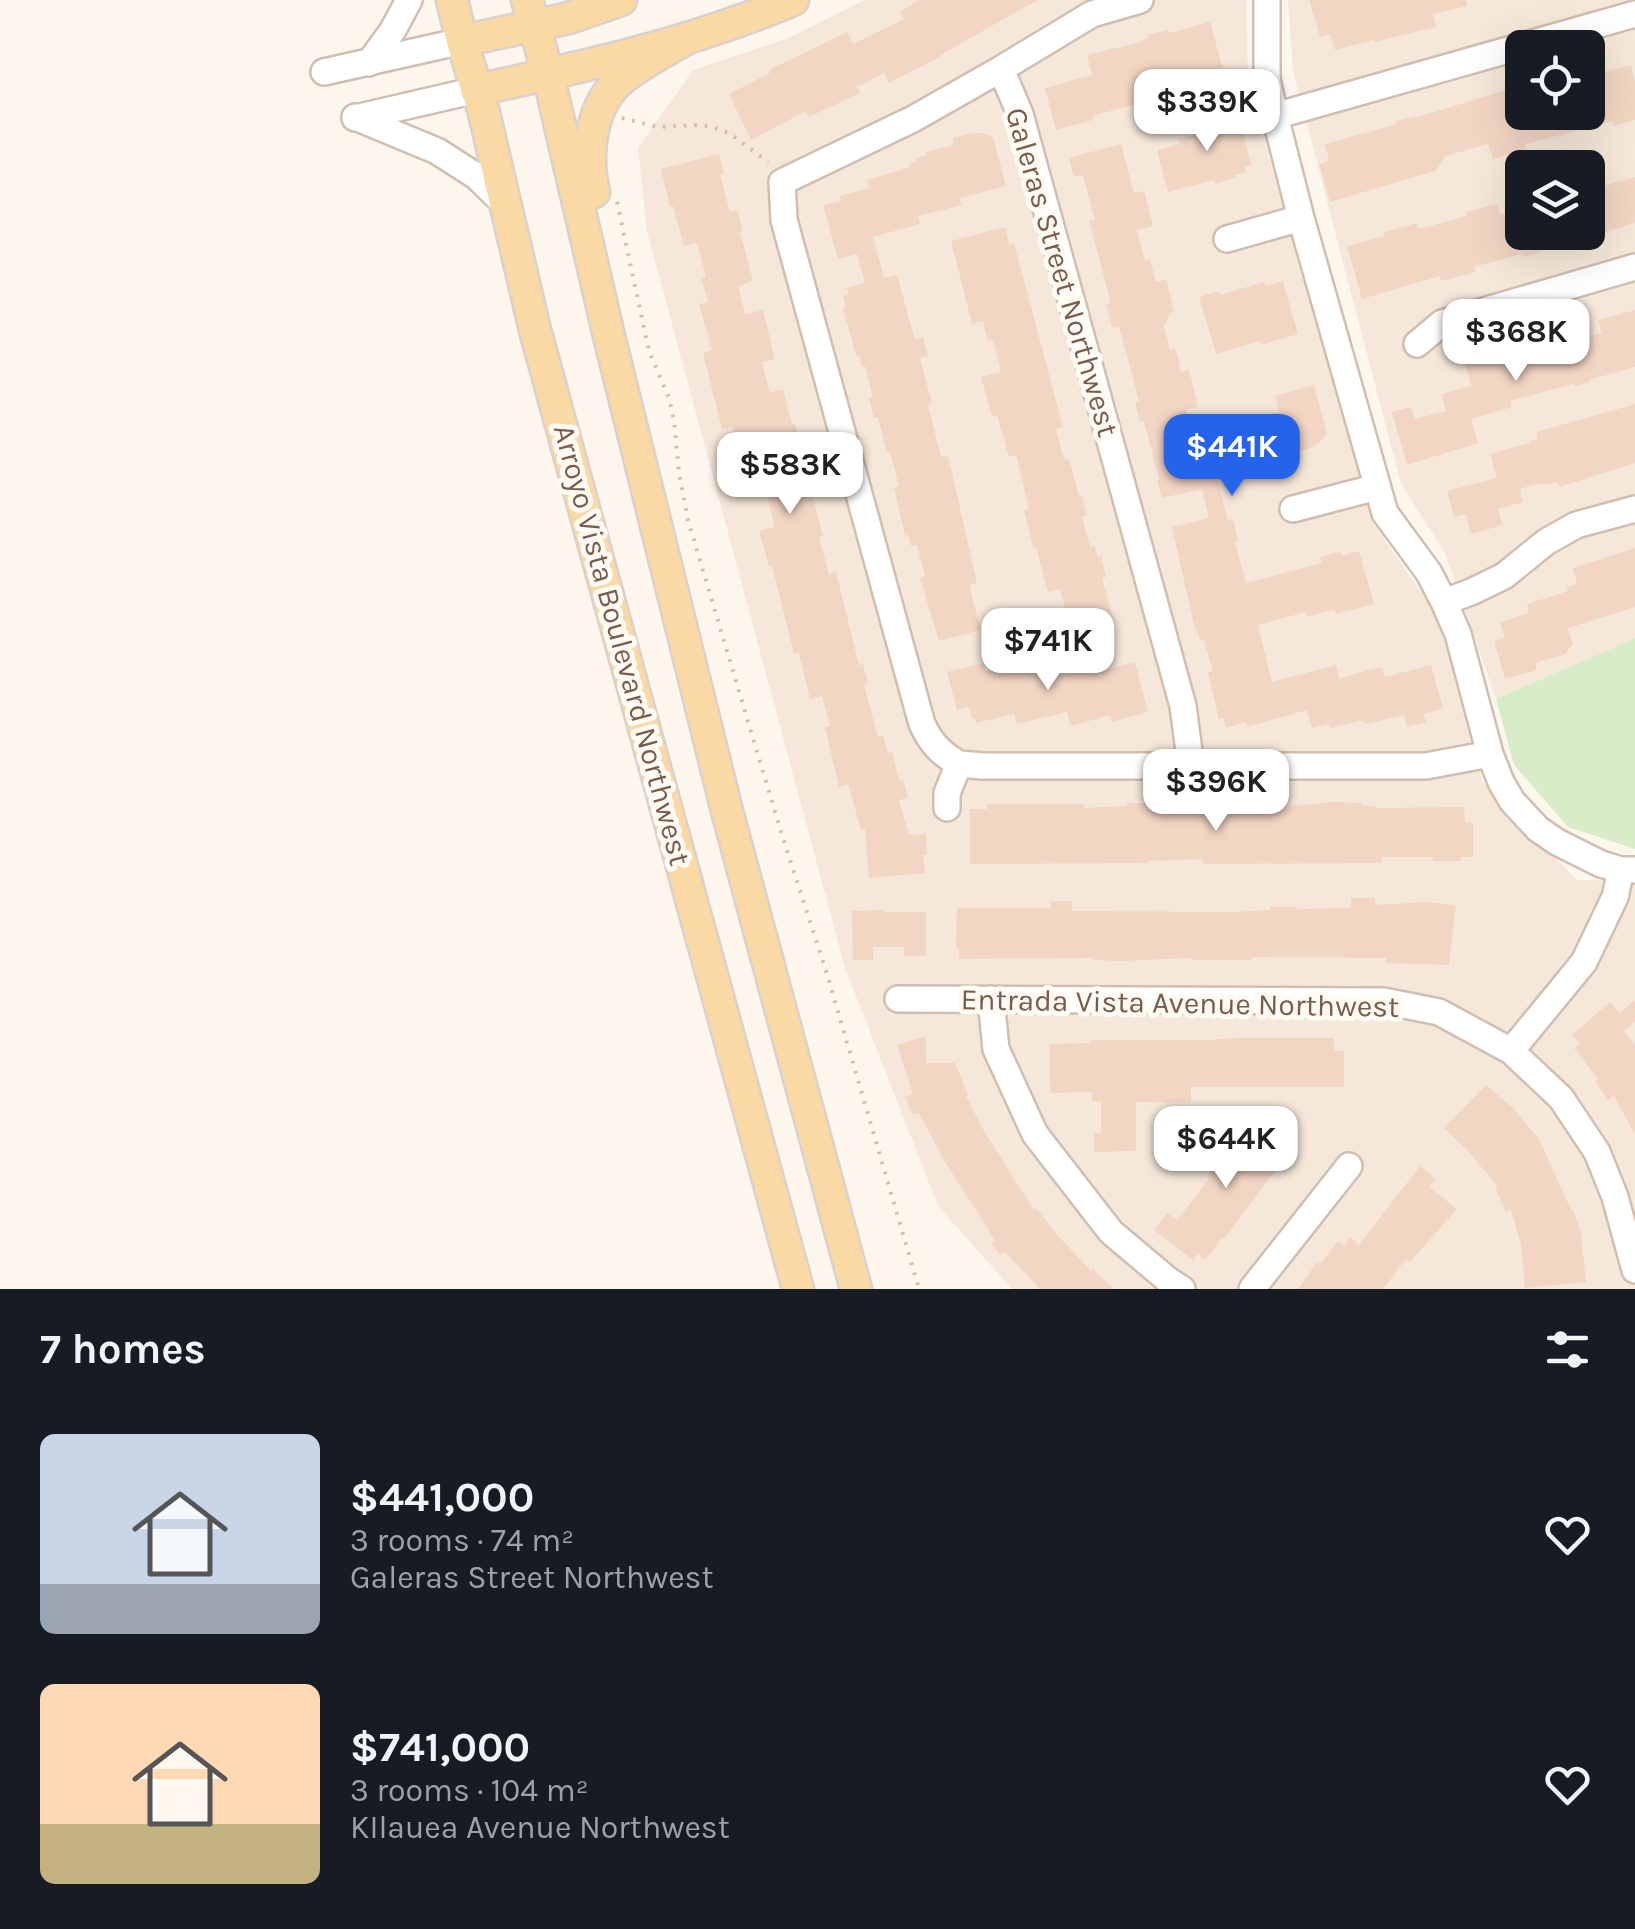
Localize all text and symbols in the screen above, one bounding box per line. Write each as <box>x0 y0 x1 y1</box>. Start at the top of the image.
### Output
map controls <box>1505 30 1605 250</box>
button: locate <box>1505 30 1605 130</box>
pin: $339K <box>1137 69 1277 154</box>
text: $339K <box>1156 83 1258 120</box>
street label: Galeras Street Northwest <box>998 103 1126 441</box>
button: layers <box>1505 150 1605 250</box>
pin: $368K <box>1446 299 1586 384</box>
text: $368K <box>1465 313 1568 350</box>
pin: $441K <box>1162 414 1302 499</box>
street label: Arroyo Vista Boulevard Northwest <box>546 421 698 869</box>
text: $441K <box>1186 428 1278 465</box>
pin: $583K <box>720 432 860 517</box>
text: $583K <box>739 446 841 483</box>
pin: $741K <box>978 608 1118 693</box>
text: $741K <box>1003 622 1093 659</box>
pin: $396K <box>1146 749 1286 834</box>
text: $396K <box>1165 763 1267 800</box>
street label: Entrada Vista Avenue Northwest <box>960 981 1400 1025</box>
pin: $644K <box>1156 1106 1296 1191</box>
text: $644K <box>1176 1120 1276 1157</box>
icon: filters <box>1540 1322 1595 1377</box>
text: 7 homes <box>40 1324 206 1374</box>
text: $441,000 <box>350 1472 534 1522</box>
icon: home <box>120 1474 240 1594</box>
icon: heart <box>1540 1507 1595 1562</box>
text: 3 rooms · 74 m² <box>350 1522 574 1559</box>
text: Galeras Street Northwest <box>350 1559 713 1596</box>
text: $741,000 <box>350 1722 530 1772</box>
icon: home <box>120 1724 240 1844</box>
icon: heart <box>1540 1757 1595 1812</box>
text: 3 rooms · 104 m² <box>350 1772 589 1809</box>
text: KIlauea Avenue Northwest <box>350 1809 730 1846</box>

